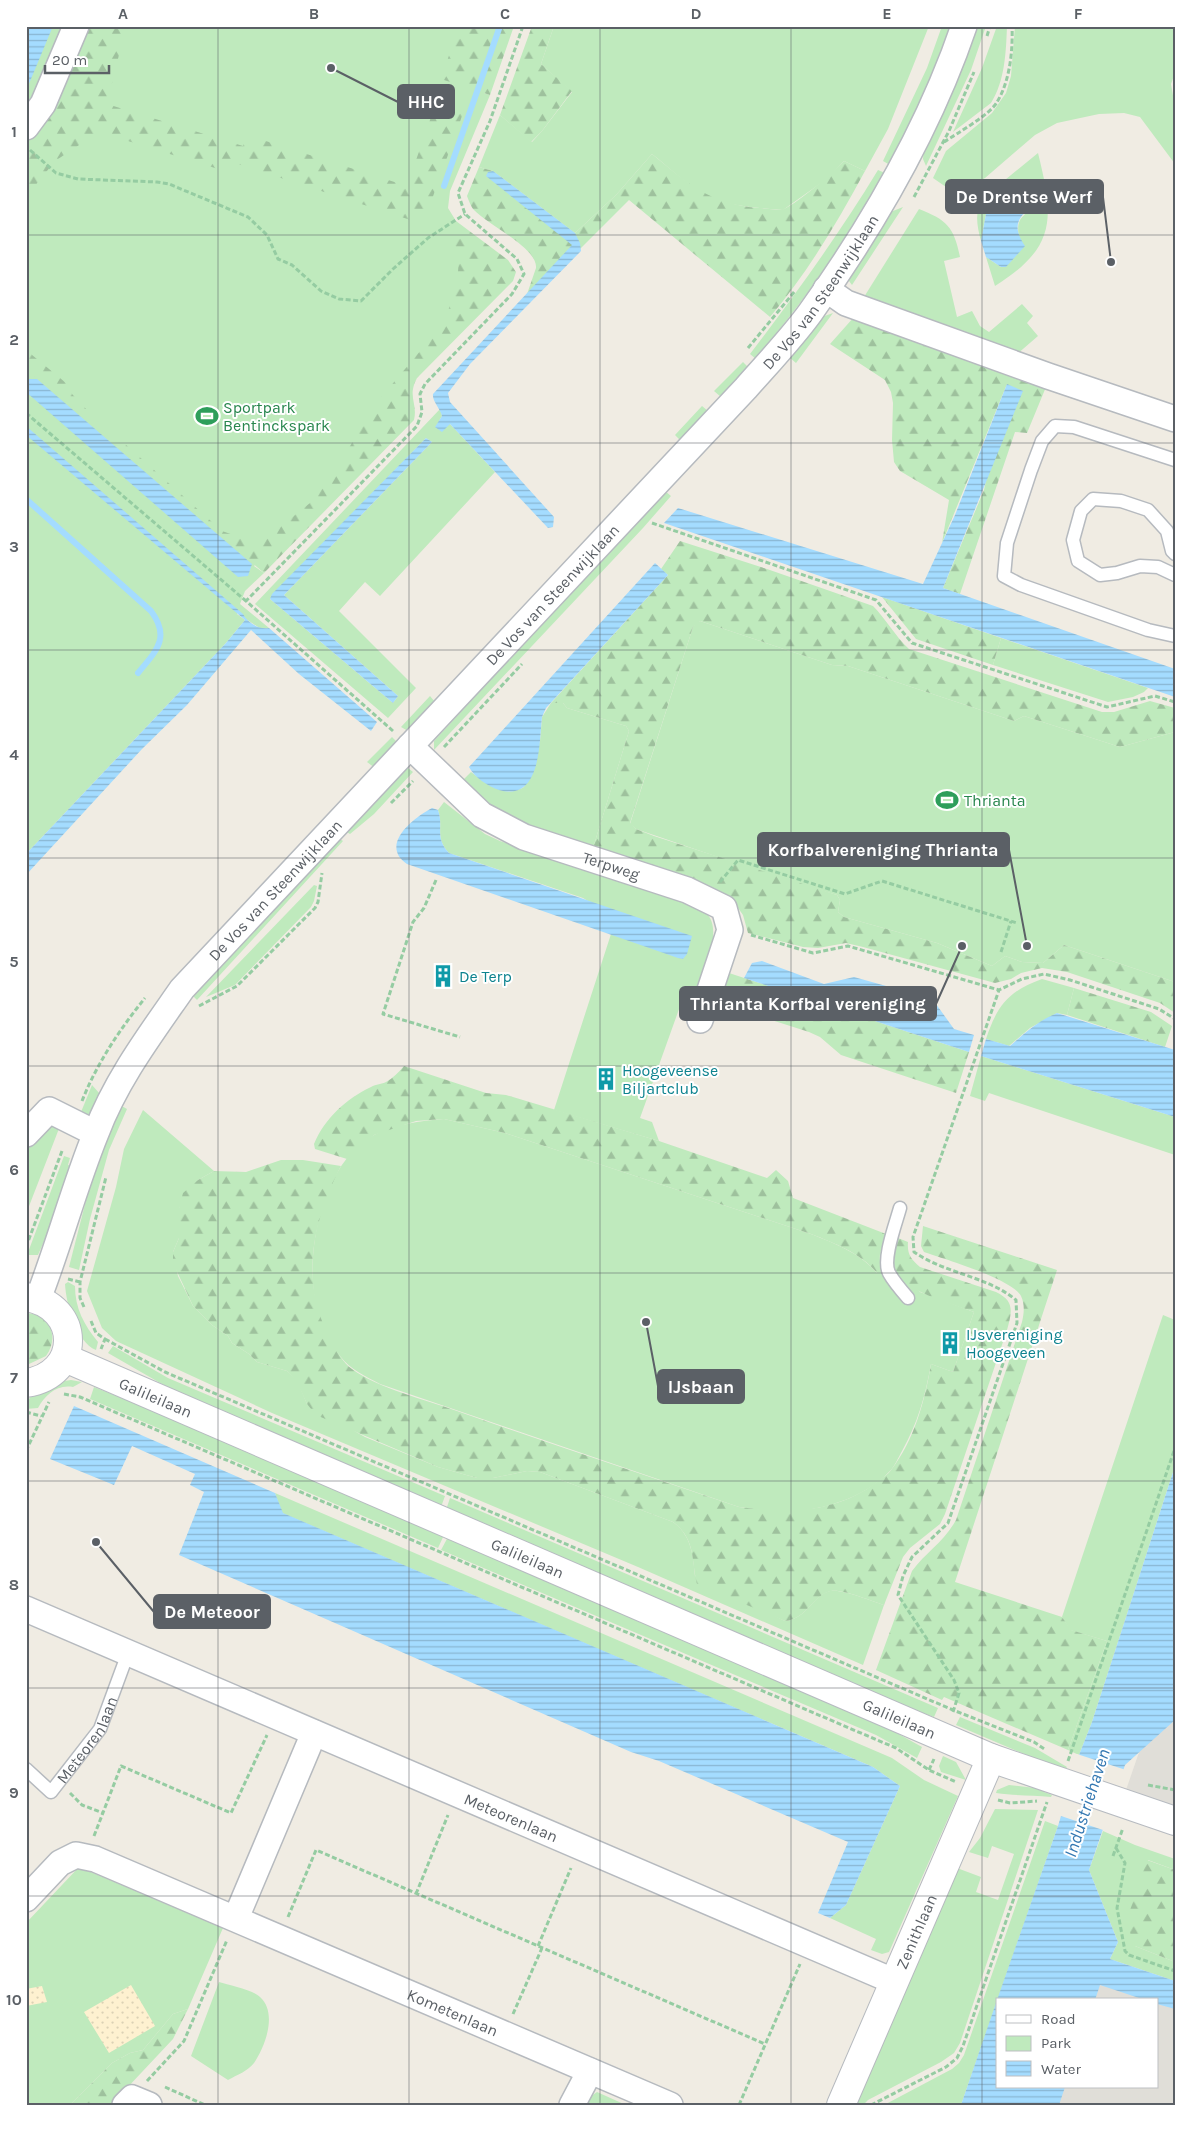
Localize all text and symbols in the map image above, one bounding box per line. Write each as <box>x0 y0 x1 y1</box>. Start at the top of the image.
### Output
text: A <box>118 4 128 23</box>
text: B <box>309 4 319 23</box>
text: C <box>500 4 510 23</box>
text: D <box>691 4 702 23</box>
text: E <box>882 4 892 23</box>
text: F <box>1074 4 1083 23</box>
scale bar <box>45 42 109 74</box>
text: 20 m <box>52 51 87 69</box>
callout: HHC <box>398 85 454 118</box>
text: HHC <box>408 91 444 113</box>
text: 1 <box>11 122 17 141</box>
callout: De Drentse Werf <box>946 180 1103 213</box>
text: De Drentse Werf <box>956 186 1093 208</box>
street label: De Vos van Steenwijklaan <box>758 211 883 373</box>
text: 2 <box>9 330 19 349</box>
place label: Sportpark Bentinckspark <box>223 398 330 435</box>
sports icon: Sportpark Bentinckspark <box>194 403 220 429</box>
street label: De Vos van Steenwijklaan <box>482 520 623 669</box>
text: 3 <box>9 537 19 556</box>
text: 4 <box>9 745 19 764</box>
sports icon: Thrianta <box>934 787 960 813</box>
place label: Thrianta <box>964 791 1026 810</box>
street label: De Vos van Steenwijklaan <box>205 816 346 965</box>
callout: Korfbalvereniging Thrianta <box>758 833 1009 866</box>
text: Korfbalvereniging Thrianta <box>767 839 999 861</box>
street label: Terpweg <box>580 848 642 884</box>
text: 5 <box>9 952 19 971</box>
building icon: De Terp <box>430 963 456 989</box>
place label: De Terp <box>459 967 512 986</box>
callout: Thrianta Korfbal vereniging <box>680 987 936 1020</box>
text: Thrianta Korfbal vereniging <box>690 993 926 1015</box>
place label: Hoogeveense Biljartclub <box>622 1061 718 1098</box>
building icon: Hoogeveense Biljartclub <box>593 1066 619 1092</box>
text: 6 <box>9 1160 19 1179</box>
place label: IJsvereniging Hoogeveen <box>966 1325 1063 1362</box>
building icon: IJsvereniging Hoogeveen <box>937 1330 963 1356</box>
text: 7 <box>10 1368 18 1387</box>
callout: IJsbaan <box>658 1370 744 1403</box>
street label: Galileilaan <box>116 1374 195 1422</box>
text: IJsbaan <box>668 1376 734 1398</box>
street label: Galileilaan <box>488 1534 567 1582</box>
text: 8 <box>9 1575 19 1594</box>
callout: De Meteoor <box>154 1595 270 1628</box>
text: De Meteoor <box>164 1601 260 1623</box>
street label: Meteorenlaan <box>52 1694 121 1787</box>
street label: Galileilaan <box>860 1695 939 1743</box>
water label: Industriehaven <box>1059 1746 1115 1860</box>
text: 9 <box>9 1783 19 1802</box>
street label: Meteorenlaan <box>461 1789 561 1846</box>
street label: Zenithlaan <box>892 1891 941 1972</box>
street label: Kometenlaan <box>404 1985 501 2040</box>
text: 10 <box>6 1990 22 2009</box>
legend <box>996 1998 1158 2088</box>
text: Road <box>1041 2010 1076 2028</box>
text: Park <box>1041 2034 1071 2052</box>
text: Water <box>1041 2060 1082 2078</box>

